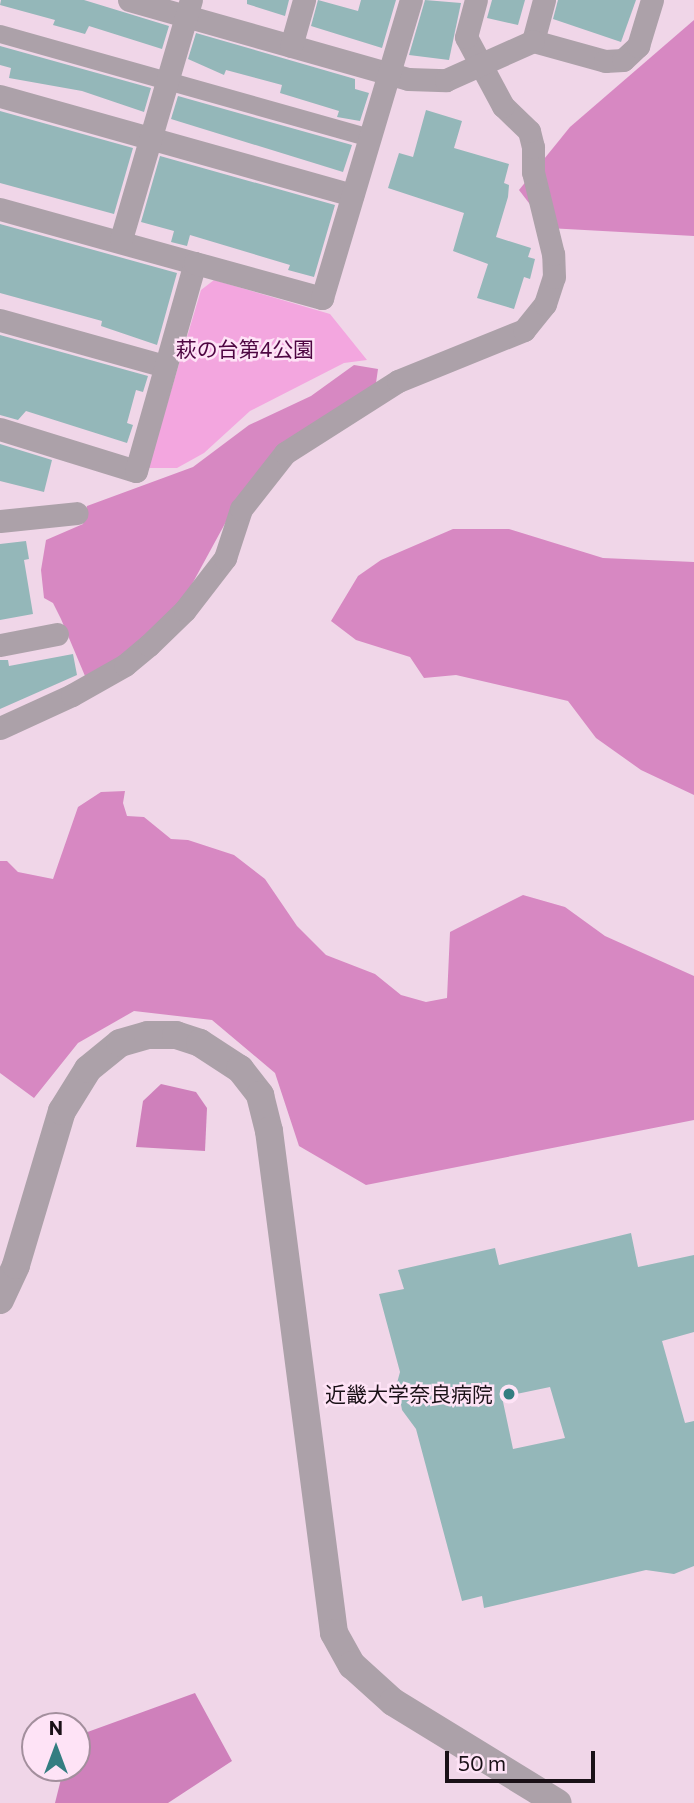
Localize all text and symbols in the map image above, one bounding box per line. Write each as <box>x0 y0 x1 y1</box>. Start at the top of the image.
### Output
park label: 萩の台第4公園 <box>176 336 314 362</box>
place label: 近畿大学奈良病院 <box>325 1381 493 1407</box>
marker: 近畿大学奈良病院 <box>499 1384 519 1404</box>
north arrow <box>21 1712 91 1782</box>
text: N <box>49 1716 63 1739</box>
scale bar <box>449 1736 600 1780</box>
text: 50 m <box>458 1750 506 1775</box>

